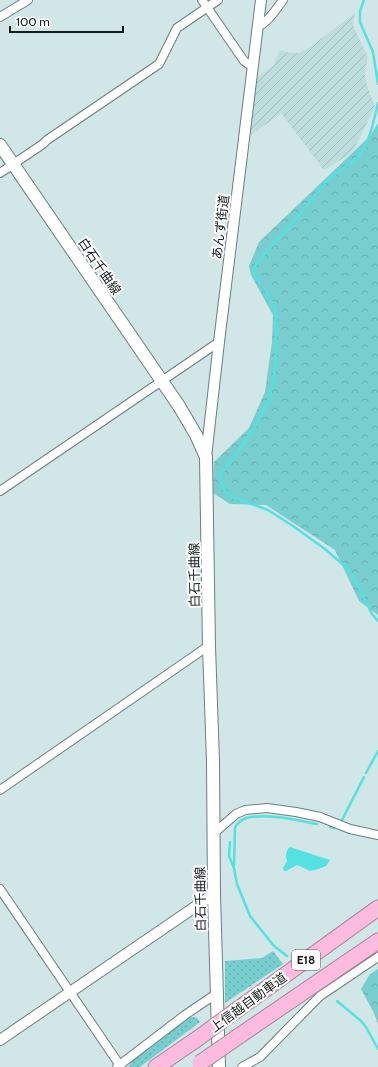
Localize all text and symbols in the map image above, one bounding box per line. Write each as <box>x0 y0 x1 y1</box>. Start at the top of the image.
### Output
scale bar <box>10 8 123 34</box>
text: 100 m <box>16 14 50 29</box>
street label: あんず街道 <box>208 194 232 260</box>
street label: 白石千曲線 <box>75 235 125 297</box>
street label: 白石千曲線 <box>185 542 203 608</box>
street label: 白石千曲線 <box>191 866 209 932</box>
road number: E18 <box>292 950 320 970</box>
street label: 上信越自動車道 <box>206 969 290 1035</box>

